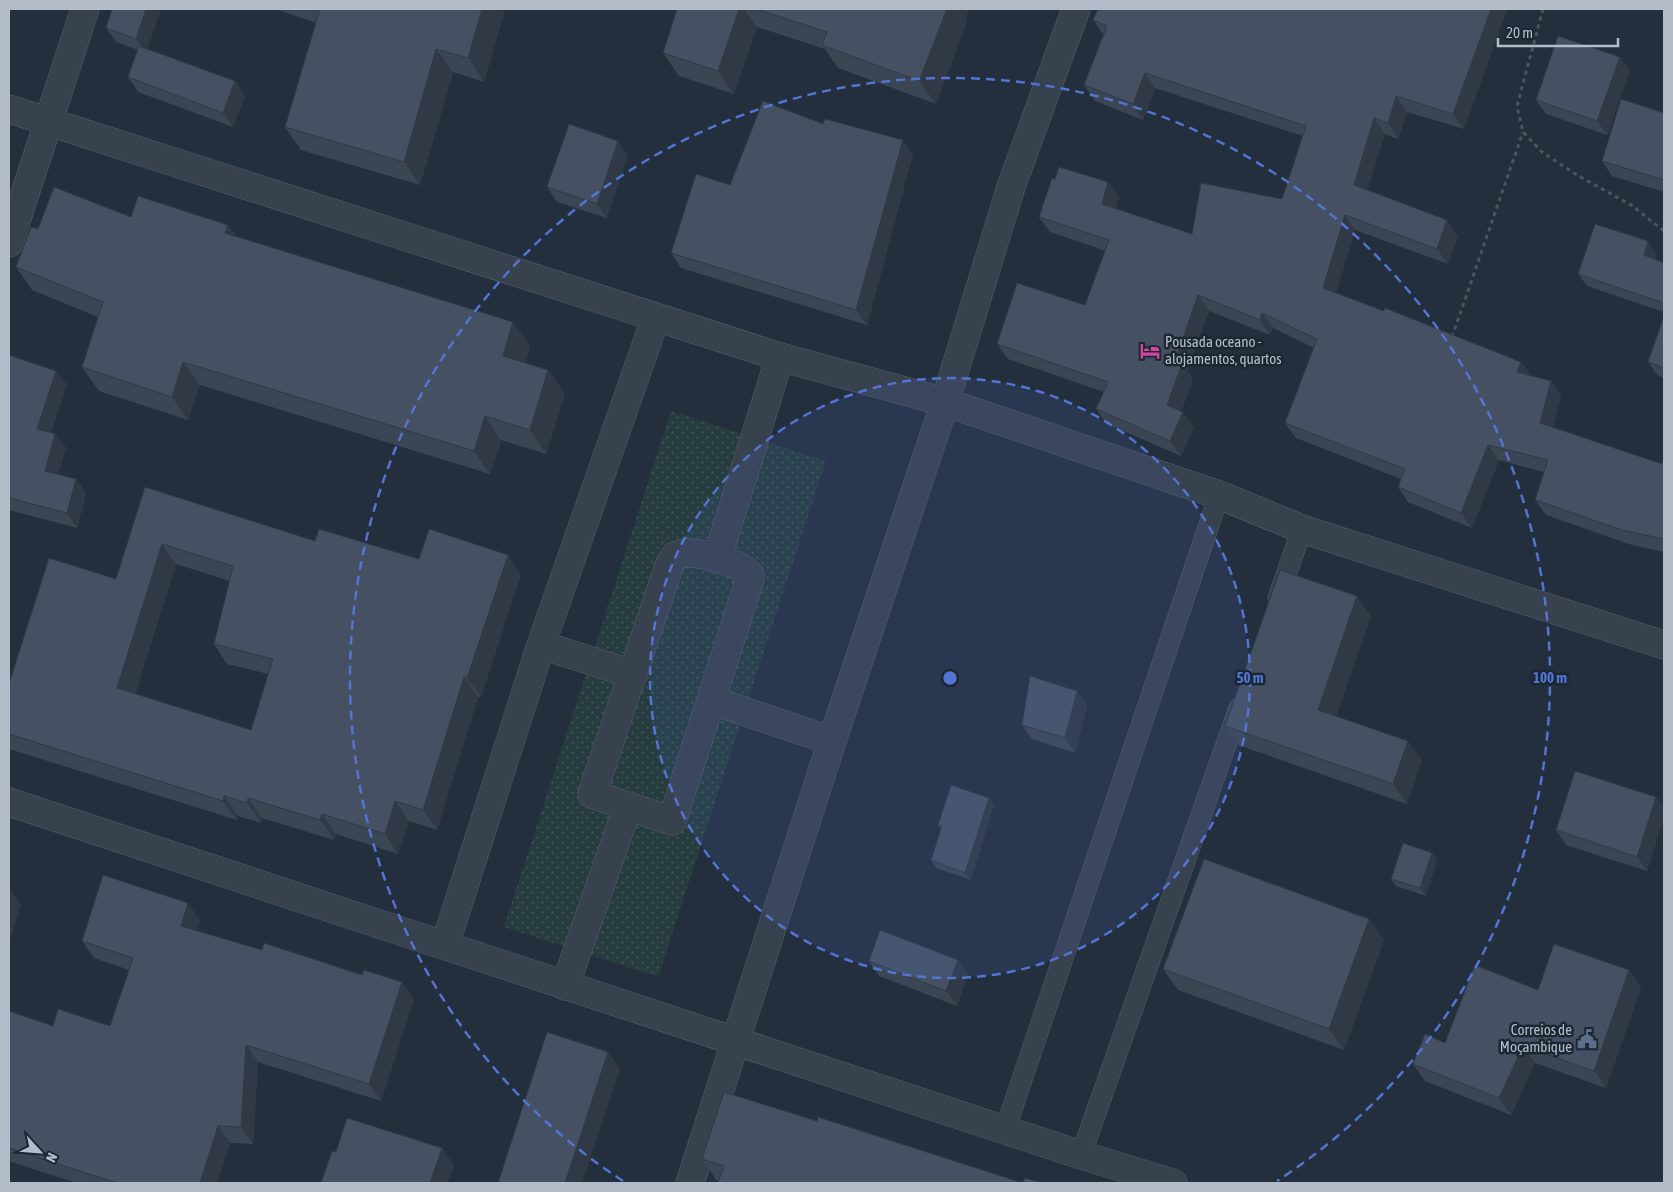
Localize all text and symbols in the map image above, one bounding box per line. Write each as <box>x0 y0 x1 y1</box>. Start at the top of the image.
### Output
scale bar <box>1498 15 1618 47</box>
text: 20 m <box>1506 24 1533 41</box>
place label: Pousada oceano - alojamentos, quartos <box>1165 333 1282 367</box>
hotel icon: Pousada oceano - alojamentos, quartos <box>1139 340 1161 362</box>
centre of rings <box>941 669 959 687</box>
text: 50 m <box>1237 669 1264 686</box>
text: 100 m <box>1533 669 1567 686</box>
place label: Correios de Moçambique <box>1500 1021 1572 1055</box>
public building icon: Correios de Moçambique <box>1576 1028 1598 1050</box>
north arrow <box>15 1127 65 1177</box>
text: N <box>43 1150 61 1165</box>

